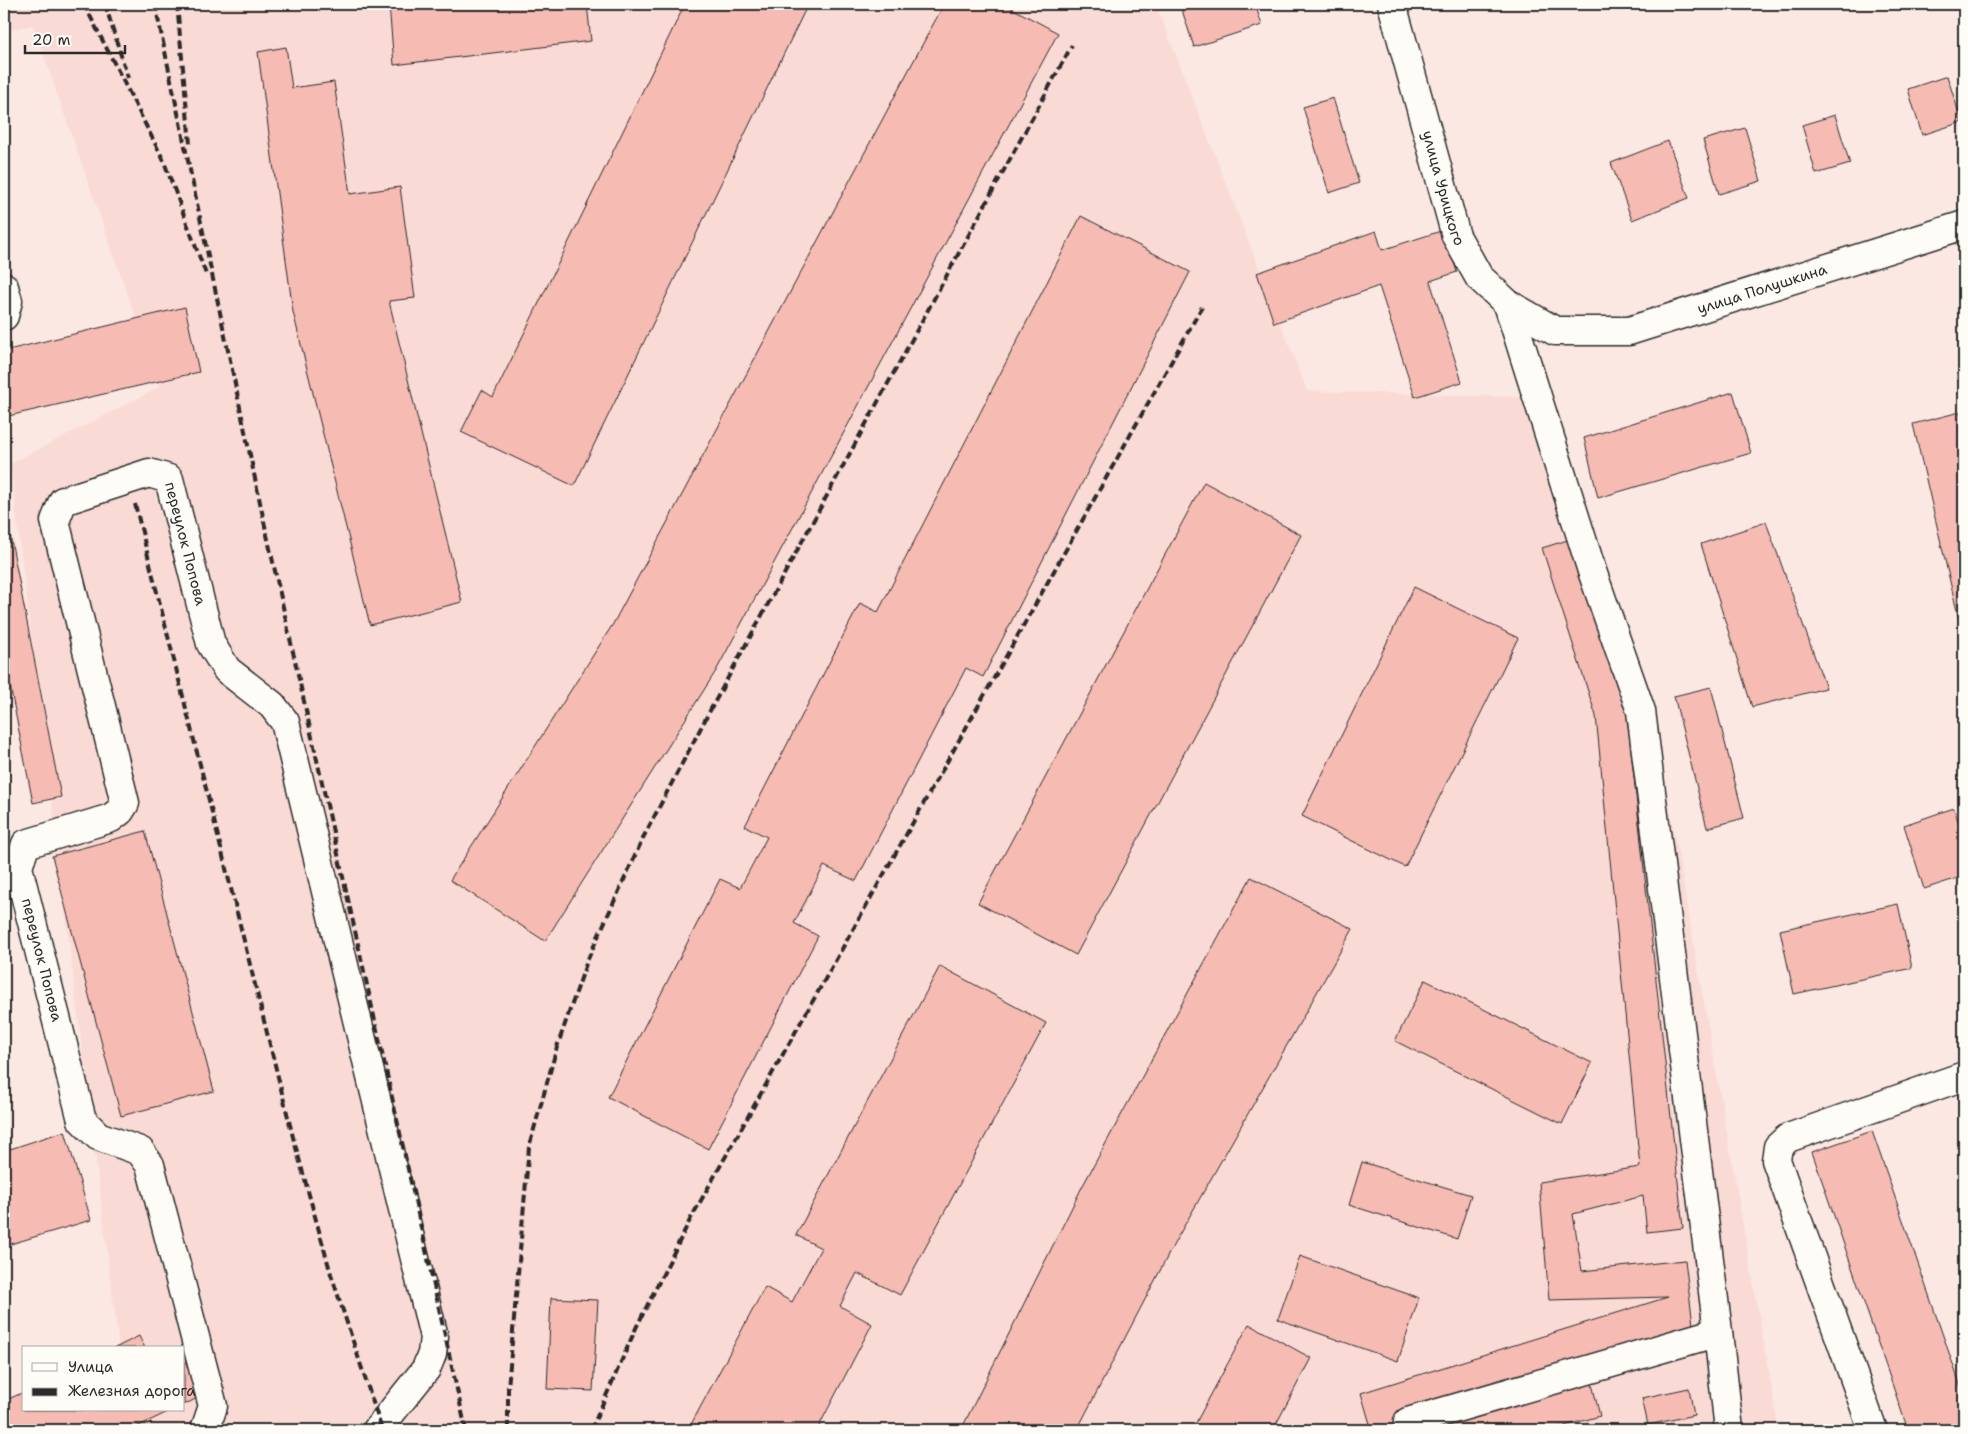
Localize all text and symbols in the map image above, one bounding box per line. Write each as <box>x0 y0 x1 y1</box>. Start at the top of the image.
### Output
scale bar <box>25 22 125 54</box>
text: 20 m <box>32 30 71 50</box>
street label: улица Урицкого <box>1417 128 1469 249</box>
street label: улица Полушкина <box>1695 259 1830 319</box>
street label: переулок Попова <box>160 480 211 608</box>
street label: переулок Попова <box>17 896 67 1024</box>
legend <box>22 1346 185 1412</box>
text: Улица <box>68 1357 114 1377</box>
text: Железная дорога <box>68 1381 196 1401</box>

